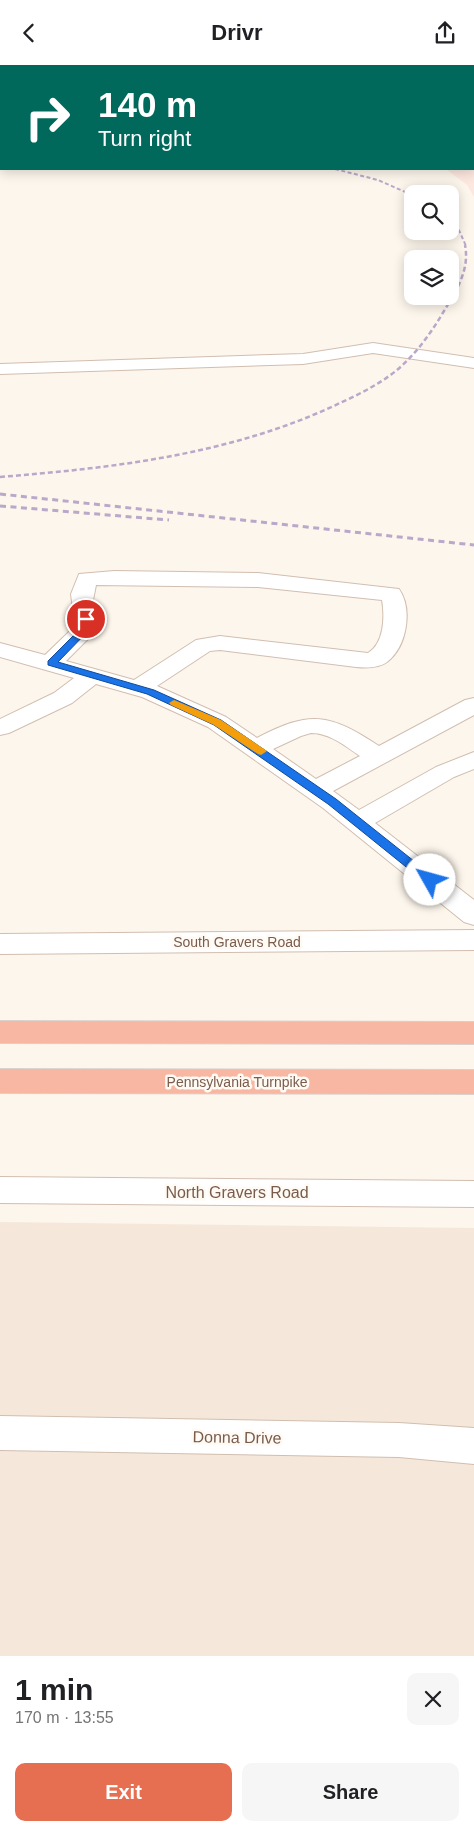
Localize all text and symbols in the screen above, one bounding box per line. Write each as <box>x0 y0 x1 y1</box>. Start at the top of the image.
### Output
icon: back <box>15 19 43 47</box>
icon: share <box>431 19 459 47</box>
text: Drivr <box>211 20 263 45</box>
icon: right <box>15 85 80 150</box>
text: 140 m <box>98 85 197 124</box>
text: Turn right <box>98 126 191 151</box>
map controls <box>404 185 459 305</box>
button: search <box>404 185 459 240</box>
button: layers <box>404 250 459 305</box>
pin <box>65 598 107 640</box>
icon: arrive <box>72 605 100 633</box>
position arrow <box>403 853 455 905</box>
street label: South Gravers Road <box>173 934 301 950</box>
street label: Pennsylvania Turnpike <box>167 1074 308 1090</box>
street label: North Gravers Road <box>165 1184 309 1201</box>
street label: Donna Drive <box>192 1428 282 1447</box>
text: 1 min <box>15 1673 93 1706</box>
button: close <box>407 1673 459 1725</box>
text: 170 m · 13:55 <box>15 1709 114 1726</box>
button: Exit <box>15 1763 232 1821</box>
button: Share <box>242 1763 459 1821</box>

